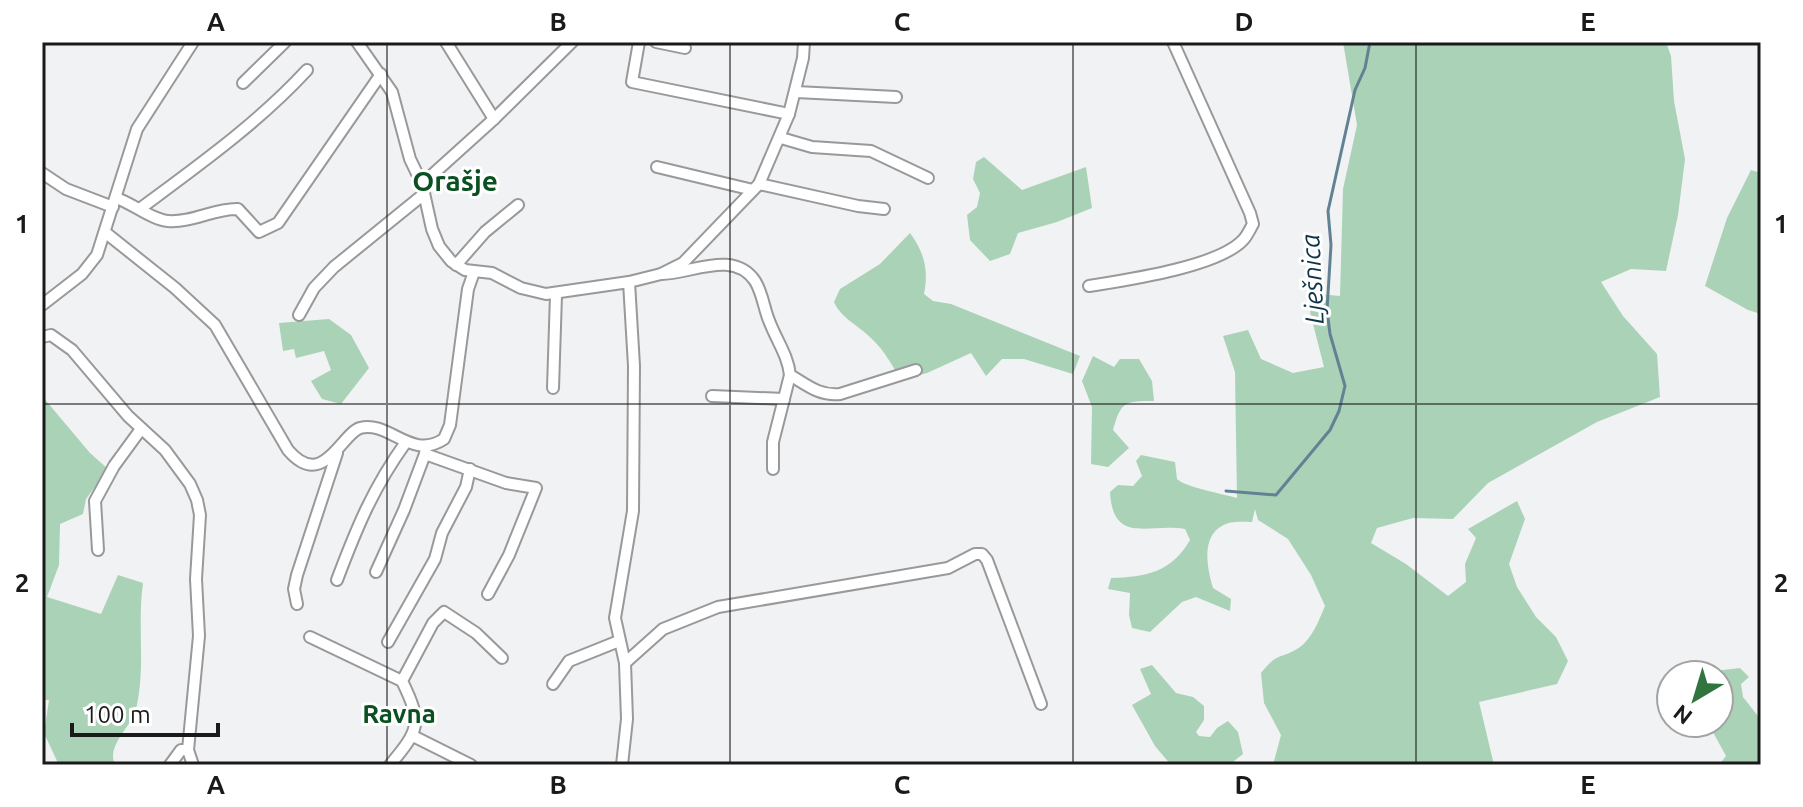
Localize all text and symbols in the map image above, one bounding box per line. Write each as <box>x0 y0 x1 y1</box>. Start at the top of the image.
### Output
text: A <box>207 7 226 36</box>
text: B <box>549 7 567 36</box>
text: C <box>894 7 911 36</box>
text: D <box>1235 7 1253 36</box>
text: E <box>1580 7 1596 36</box>
district label: Orašje <box>412 165 498 196</box>
text: 1 <box>15 209 29 238</box>
text: 1 <box>1774 209 1788 238</box>
water label: Lješnica <box>1295 233 1329 325</box>
text: 2 <box>15 568 29 597</box>
text: 2 <box>1774 568 1788 597</box>
north arrow <box>1655 659 1735 739</box>
scale bar <box>72 687 218 737</box>
district label: Ravna <box>362 699 436 728</box>
text: N <box>1668 700 1697 730</box>
text: 100 m <box>84 701 151 728</box>
text: A <box>207 770 226 799</box>
text: B <box>549 770 567 799</box>
text: C <box>894 770 911 799</box>
text: D <box>1235 770 1253 799</box>
text: E <box>1580 770 1596 799</box>

